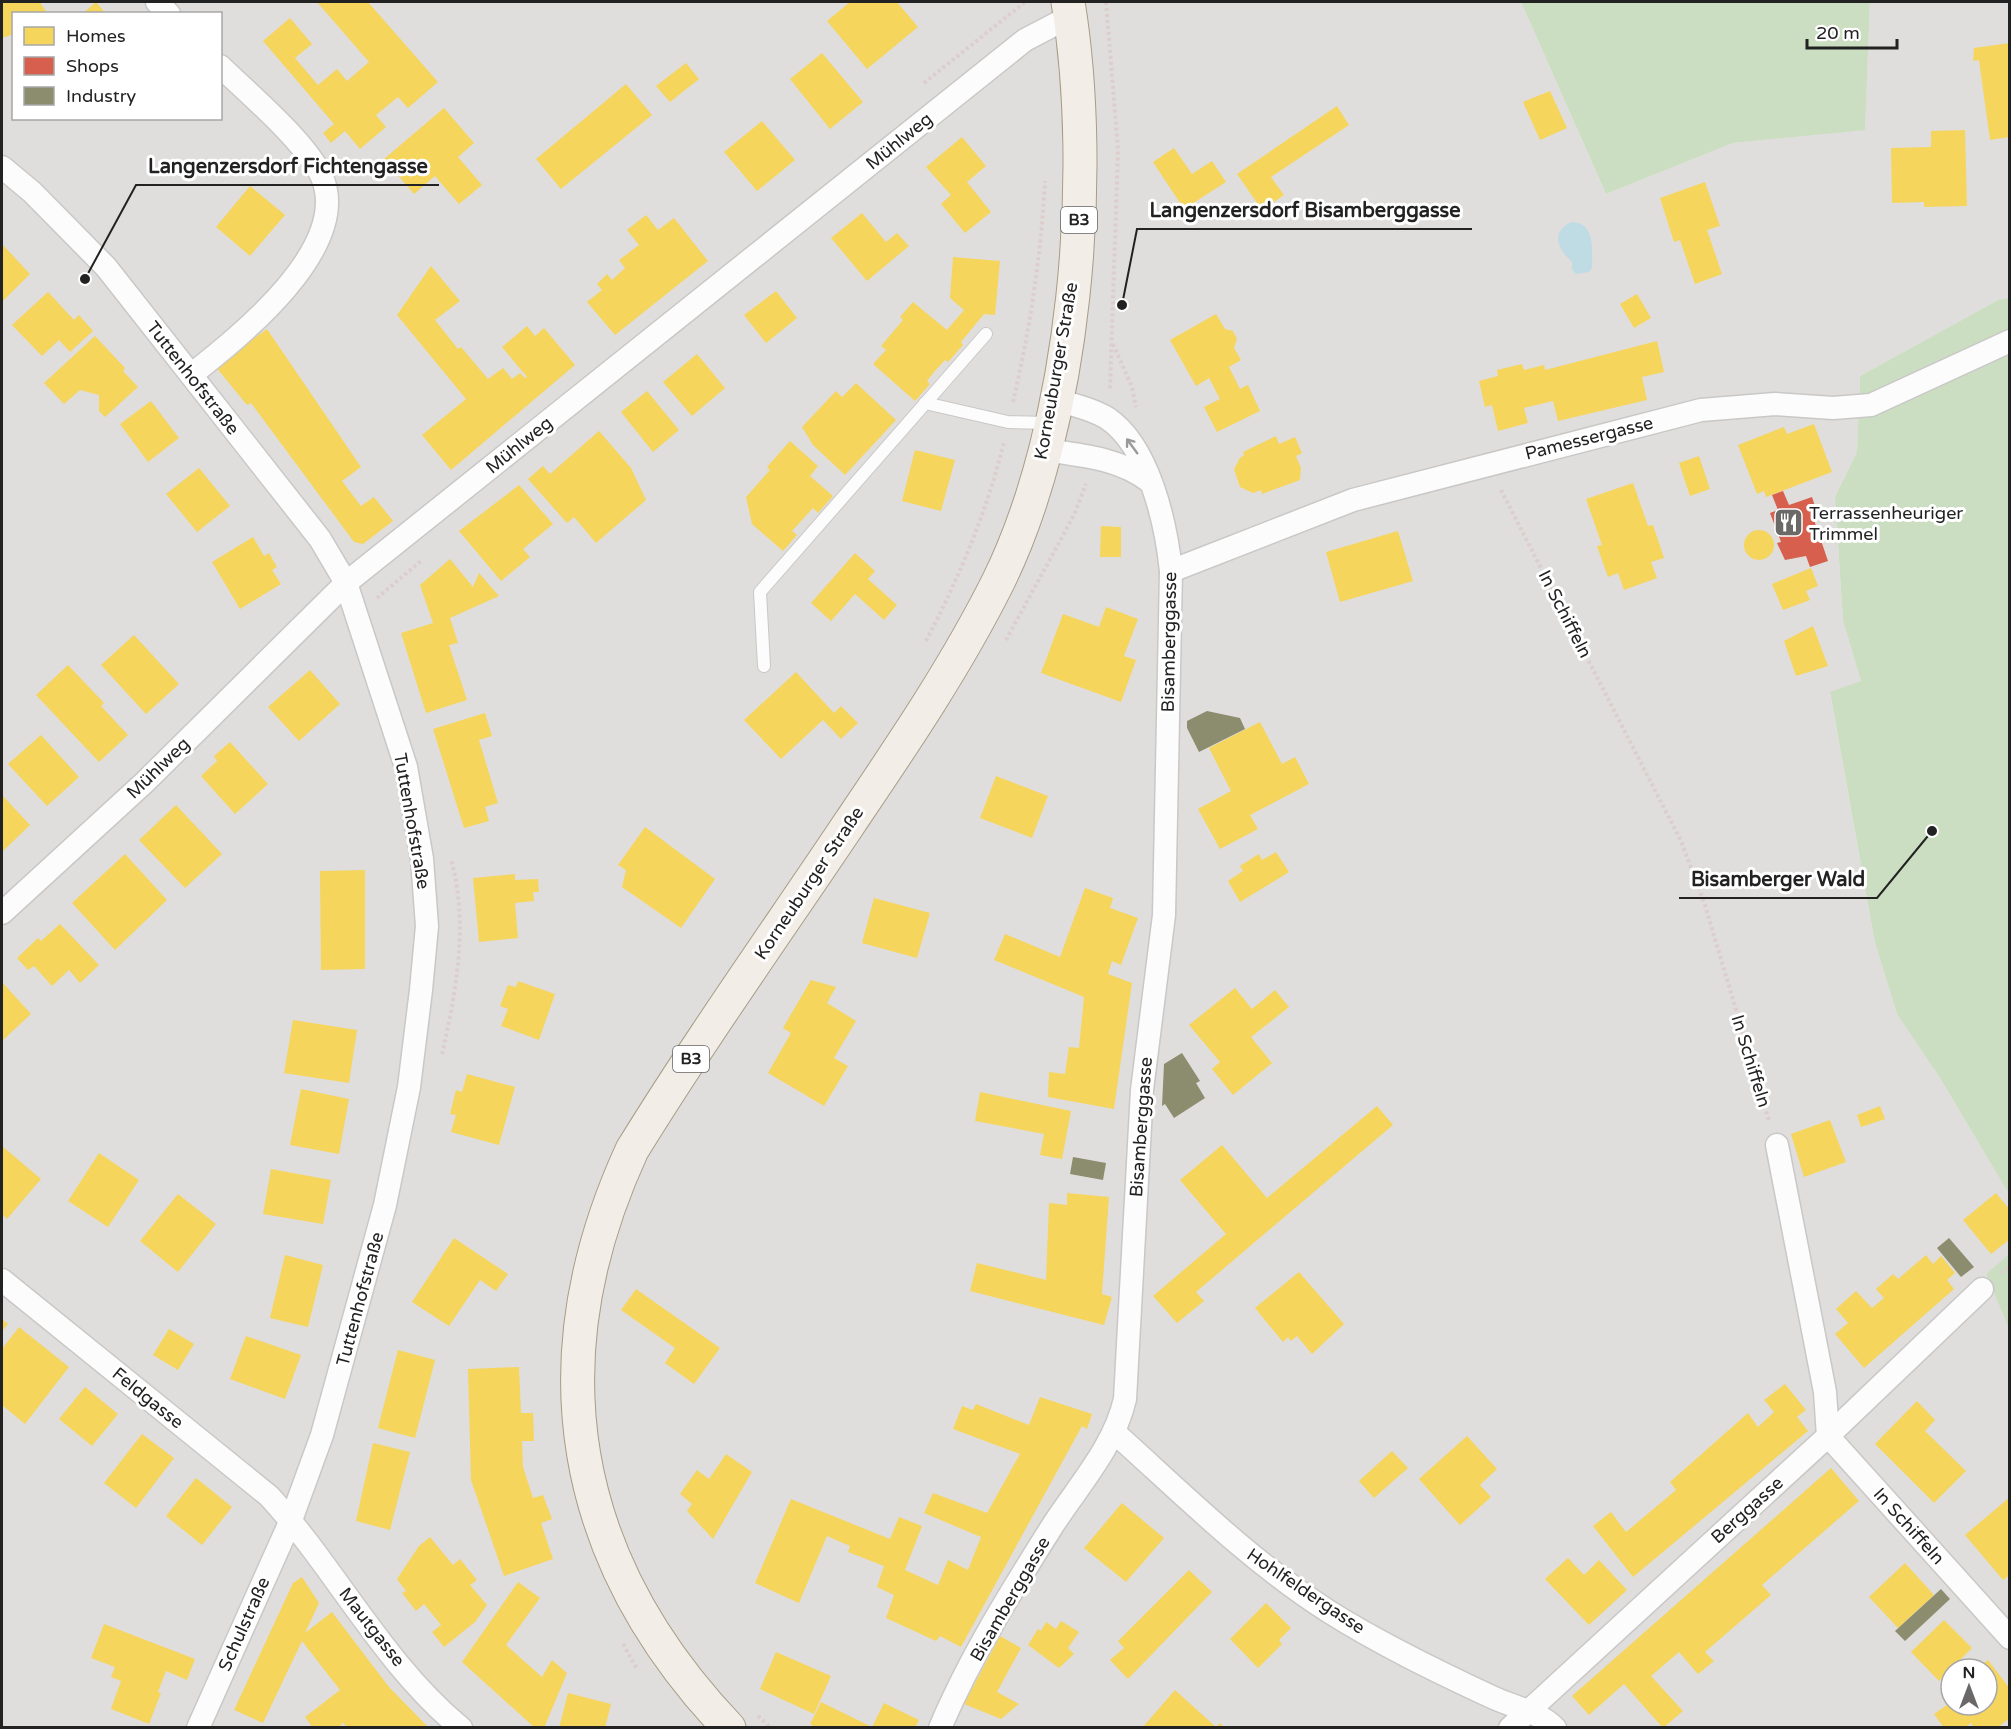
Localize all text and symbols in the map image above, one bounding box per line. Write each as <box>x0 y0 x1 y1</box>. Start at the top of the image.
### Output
legend <box>12 12 222 120</box>
scale bar <box>1807 12 1897 50</box>
text: 20 m <box>1816 22 1860 44</box>
text: Homes <box>66 25 126 47</box>
text: Shops <box>66 55 119 77</box>
text: Industry <box>66 85 137 107</box>
street label: Mühlweg <box>861 108 937 174</box>
callout: Langenzersdorf Fichtengasse <box>136 147 439 185</box>
text: Langenzersdorf Fichtengasse <box>148 155 428 179</box>
callout: Langenzersdorf Bisamberggasse <box>1137 191 1472 229</box>
text: Langenzersdorf Bisamberggasse <box>1149 199 1461 223</box>
road number: B3 <box>1061 207 1097 233</box>
street label: Korneuburger Straße <box>1030 281 1082 461</box>
street label: Tuttenhofstraße <box>142 317 244 439</box>
street label: Pamessergasse <box>1523 411 1655 465</box>
street label: Mühlweg <box>481 412 557 478</box>
one-way arrow <box>1126 438 1138 454</box>
place label: Terrassenheuriger Trimmel <box>1809 502 1963 545</box>
restaurant icon: Terrassenheuriger Trimmel <box>1772 507 1804 539</box>
street label: In Schiffeln <box>1533 566 1597 662</box>
street label: Bisamberggasse <box>1157 572 1181 712</box>
street label: Mühlweg <box>122 733 194 803</box>
street label: Tuttenhofstraße <box>389 751 435 891</box>
street label: Korneuburger Straße <box>750 802 868 964</box>
callout: Bisamberger Wald <box>1679 860 1877 898</box>
text: Bisamberger Wald <box>1691 868 1865 892</box>
street label: In Schiffeln <box>1726 1012 1776 1110</box>
road number: B3 <box>673 1046 709 1072</box>
street label: Bisamberggasse <box>1125 1056 1157 1198</box>
street label: Tuttenhofstraße <box>332 1230 388 1368</box>
street label: Feldgasse <box>108 1363 188 1433</box>
street label: Berggasse <box>1706 1472 1788 1548</box>
street label: In Schiffeln <box>1869 1483 1949 1569</box>
street label: Bisamberggasse <box>965 1533 1055 1665</box>
street label: Hohlfeldergasse <box>1243 1543 1369 1639</box>
street label: Schulstraße <box>213 1574 275 1674</box>
street label: Mautgasse <box>334 1583 410 1671</box>
north arrow <box>1939 1657 1999 1717</box>
text: N <box>1963 1663 1975 1683</box>

